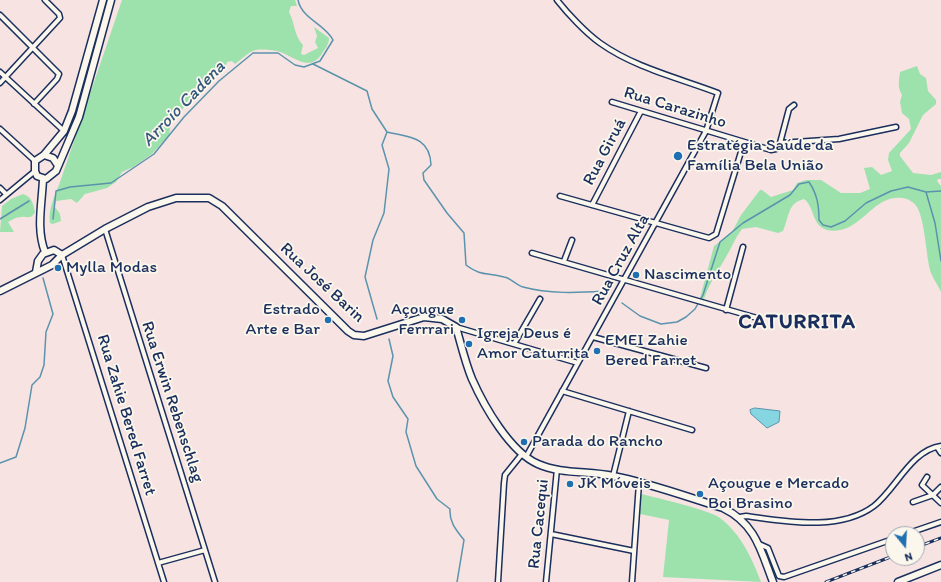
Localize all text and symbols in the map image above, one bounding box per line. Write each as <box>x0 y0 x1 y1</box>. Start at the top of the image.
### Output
water label: Arroio Cadena <box>138 57 230 151</box>
street label: Rua Carazinho <box>621 83 729 133</box>
street label: Rua Giruá <box>579 115 631 189</box>
place label: Estratégia Saúde da Família Bela União <box>687 136 833 176</box>
marker: Estratégia Saúde da Família Bela União <box>672 150 684 162</box>
street label: Rua Cruz Alta <box>588 211 654 309</box>
street label: Rua José Barin <box>276 239 368 327</box>
place label: Mylla Modas <box>66 258 157 278</box>
marker: Mylla Modas <box>53 263 63 273</box>
place label: Nascimento <box>644 265 731 285</box>
marker: Nascimento <box>631 270 641 280</box>
place label: Estrado Arte e Bar <box>246 300 320 340</box>
place label: Açougue Ferrrari <box>391 300 454 340</box>
district label: CATURRITA <box>737 310 857 336</box>
marker: Estrado Arte e Bar <box>323 315 333 325</box>
marker: Açougue Ferrrari <box>457 315 467 325</box>
street label: Rua Erwin Rebenschlag <box>136 319 208 485</box>
place label: Igreja Deus é Amor Caturrita <box>477 324 589 364</box>
place label: EMEI Zahie Bered Farret <box>605 331 696 371</box>
street label: Rua Zahie Bered Farret <box>92 332 160 498</box>
marker: Igreja Deus é Amor Caturrita <box>464 339 474 349</box>
marker: EMEI Zahie Bered Farret <box>592 346 602 356</box>
place label: Parada do Rancho <box>532 432 663 452</box>
marker: Parada do Rancho <box>519 437 529 447</box>
place label: JK Móveis <box>578 474 651 494</box>
place label: Açougue e Mercado Boi Brasino <box>708 474 849 514</box>
street label: Rua Cacequi <box>524 478 554 570</box>
marker: JK Móveis <box>565 479 575 489</box>
marker: Açougue e Mercado Boi Brasino <box>695 489 705 499</box>
north arrow <box>885 526 925 566</box>
text: N <box>903 550 914 564</box>

